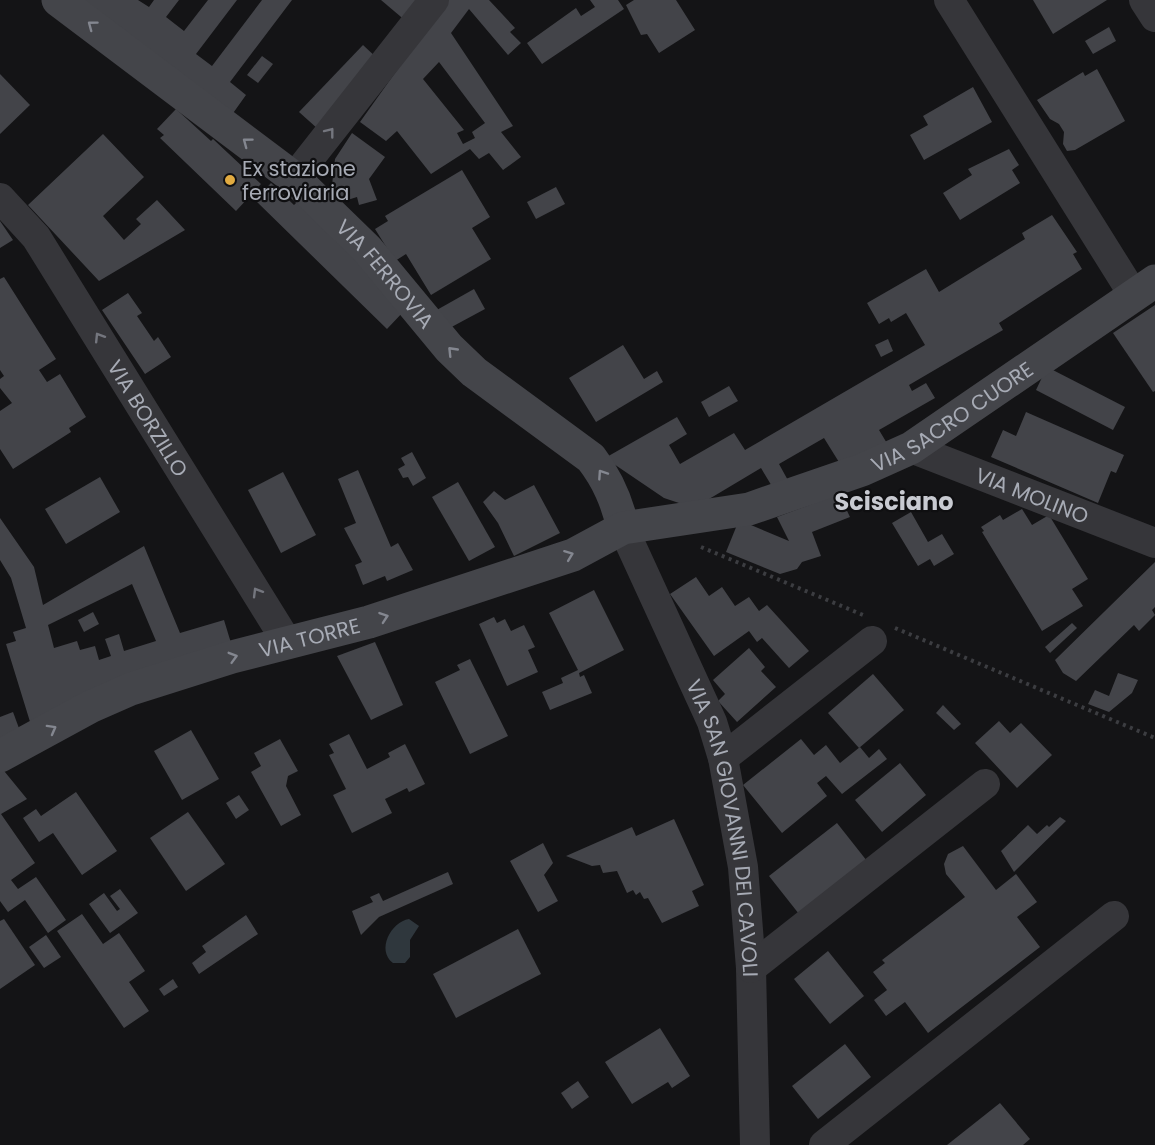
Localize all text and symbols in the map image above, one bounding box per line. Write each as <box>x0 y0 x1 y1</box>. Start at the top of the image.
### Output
one-way arrow <box>87 21 98 32</box>
one-way arrow <box>323 128 334 139</box>
one-way arrow <box>243 139 254 150</box>
place label: Ex stazione ferroviaria <box>242 154 356 207</box>
marker: Ex stazione ferroviaria <box>223 173 237 187</box>
street label: VIA FERROVIA <box>330 212 441 334</box>
one-way arrow <box>94 333 106 343</box>
one-way arrow <box>449 347 460 358</box>
street label: VIA BORZILLO <box>101 354 195 482</box>
street label: VIA SACRO CUORE <box>866 354 1039 479</box>
street label: VIA MOLINO <box>971 460 1093 530</box>
one-way arrow <box>598 470 610 480</box>
district label: Scisciano <box>834 485 954 518</box>
one-way arrow <box>563 550 574 563</box>
one-way arrow <box>252 588 264 598</box>
street label: VIA TORRE <box>256 610 363 664</box>
one-way arrow <box>378 612 389 625</box>
one-way arrow <box>227 652 237 665</box>
street label: VIA SAN GIOVANNI DEI CAVOLI <box>680 674 766 977</box>
one-way arrow <box>46 724 56 736</box>

